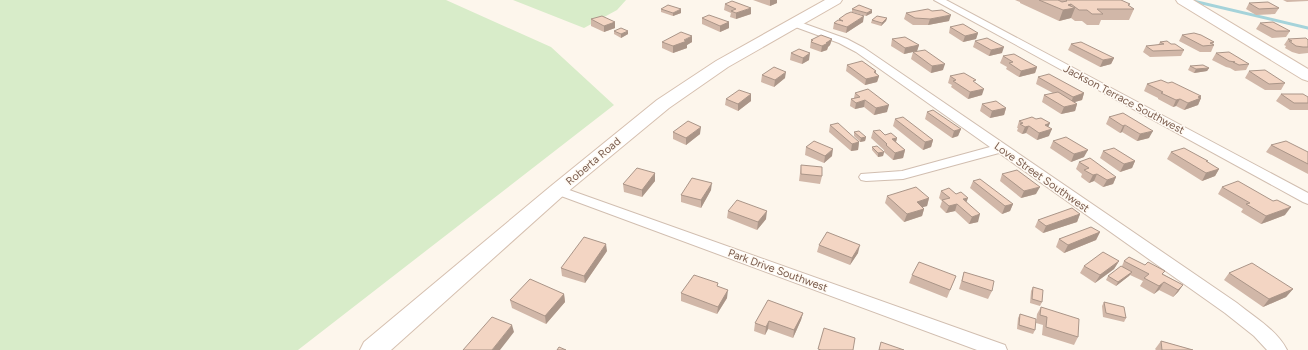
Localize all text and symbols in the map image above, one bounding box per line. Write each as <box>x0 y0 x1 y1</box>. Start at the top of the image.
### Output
street label: Jackson Terrace Southwest <box>1061 62 1187 137</box>
street label: Roberta Road <box>563 135 623 188</box>
street label: Love Street Southwest <box>992 140 1092 215</box>
street label: Park Drive Southwest <box>726 246 829 295</box>

